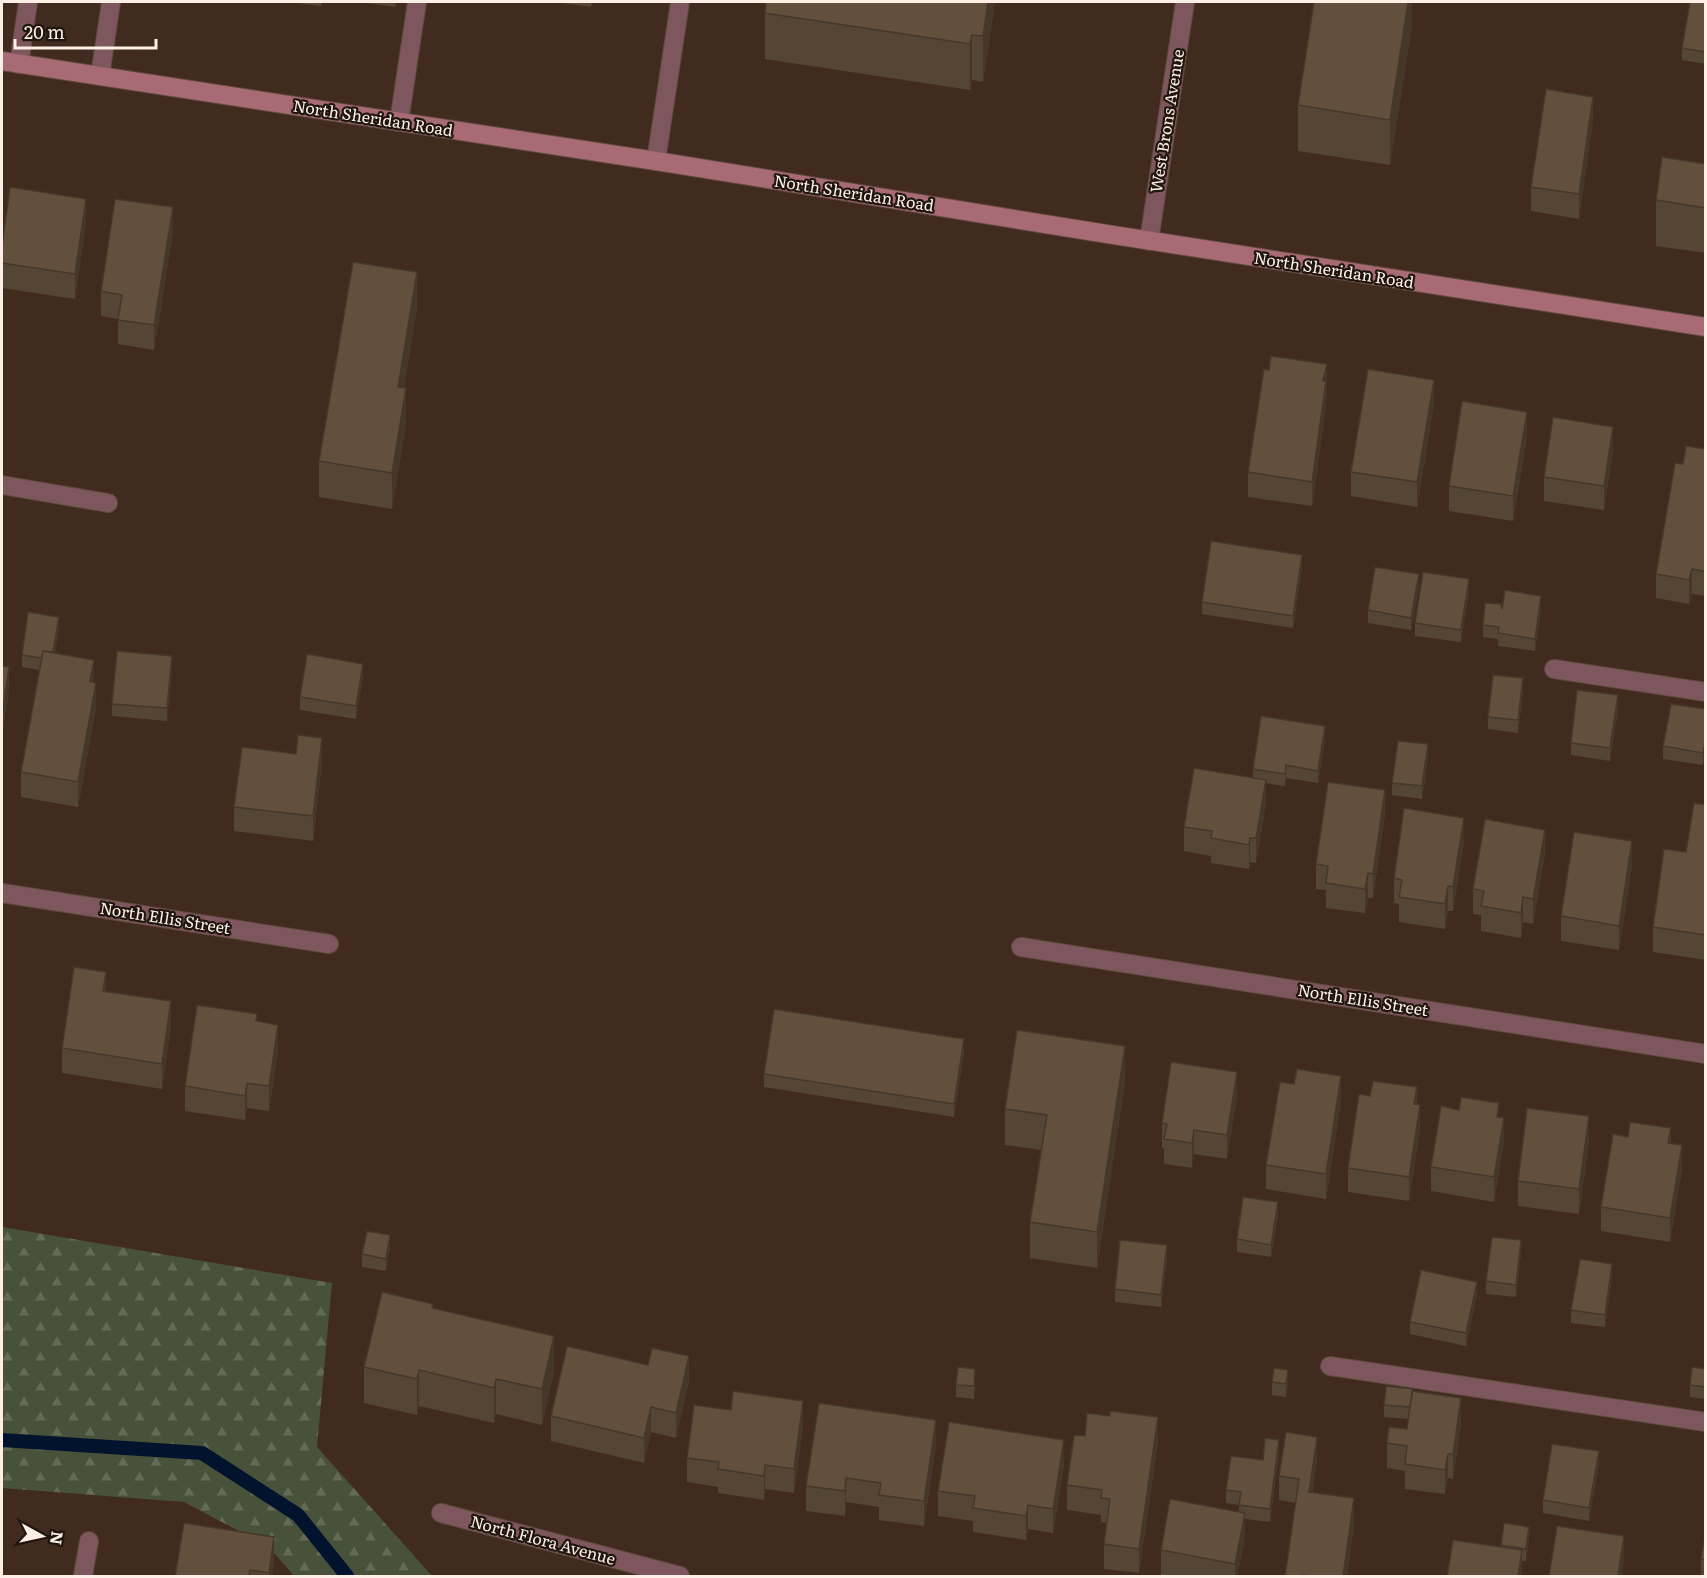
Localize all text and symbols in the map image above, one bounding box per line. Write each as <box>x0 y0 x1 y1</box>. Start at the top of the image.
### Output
scale bar <box>15 12 156 50</box>
text: 20 m <box>24 18 65 45</box>
street label: West Brons Avenue <box>1143 47 1189 194</box>
street label: North Sheridan Road <box>291 93 455 142</box>
street label: North Sheridan Road <box>772 168 936 217</box>
street label: North Sheridan Road <box>1252 245 1416 294</box>
street label: North Ellis Street <box>98 895 233 939</box>
street label: North Ellis Street <box>1296 977 1431 1021</box>
north arrow <box>12 1506 72 1566</box>
street label: North Flora Avenue <box>468 1508 618 1570</box>
text: N <box>45 1530 71 1547</box>

